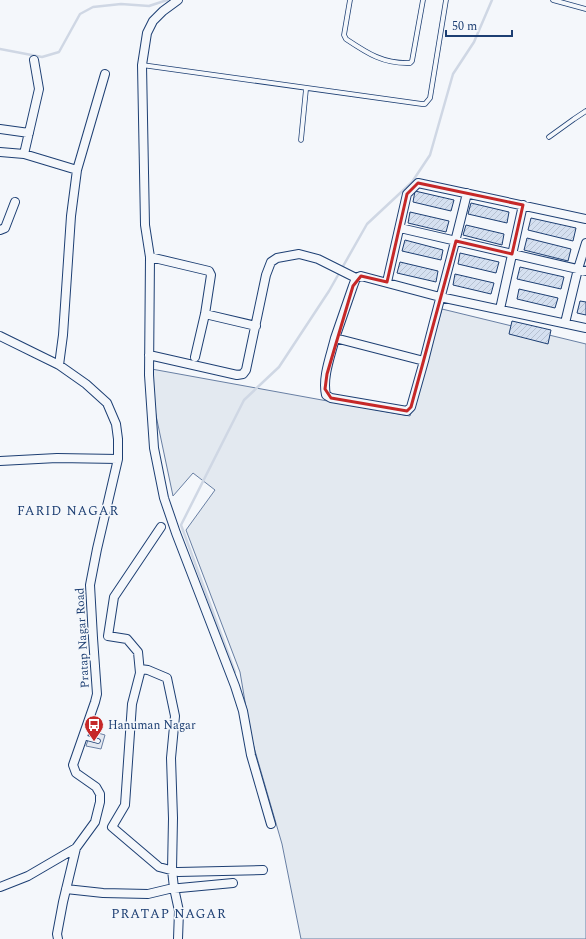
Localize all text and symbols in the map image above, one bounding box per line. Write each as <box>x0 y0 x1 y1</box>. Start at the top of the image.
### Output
scale bar <box>446 12 512 38</box>
text: 50 m <box>452 17 477 36</box>
district label: FARID NAGAR <box>17 501 119 521</box>
street label: Pratap Nagar Road <box>70 587 95 689</box>
bus stop icon: Hanuman Nagar <box>83 714 105 742</box>
place label: Hanuman Nagar <box>108 716 196 735</box>
district label: PRATAP NAGAR <box>111 904 227 924</box>

